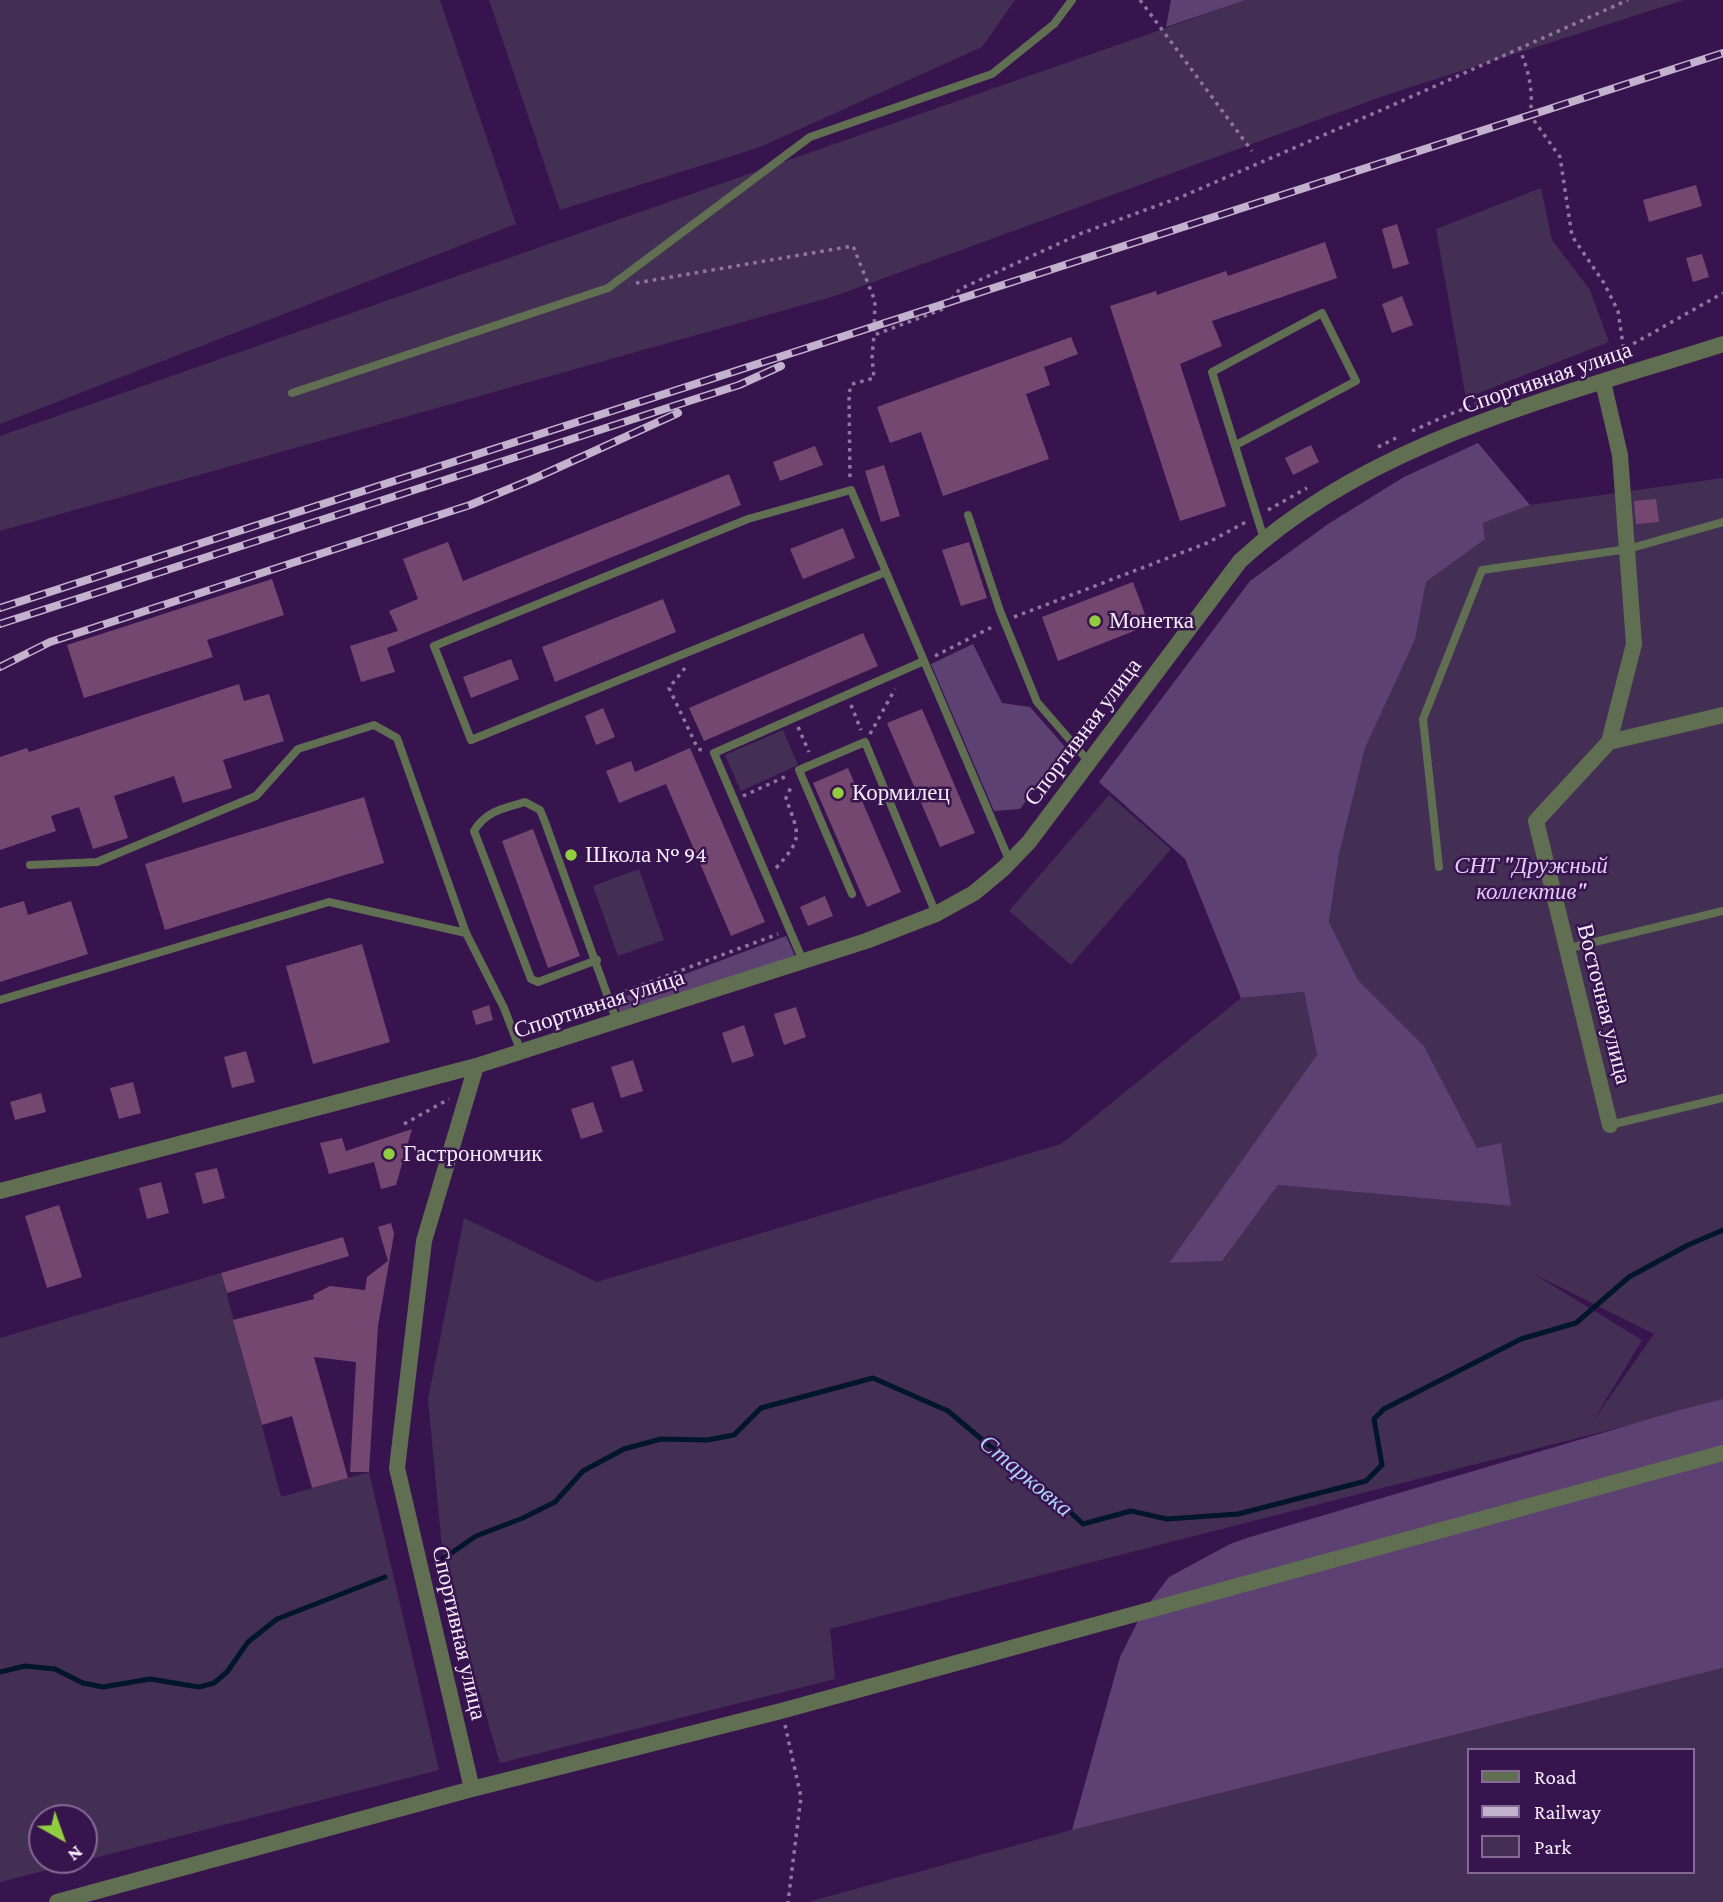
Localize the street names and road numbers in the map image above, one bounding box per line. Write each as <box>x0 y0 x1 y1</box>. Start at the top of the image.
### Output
street label: Спортивная улица <box>1458 336 1636 420</box>
street label: Спортивная улица <box>1018 653 1148 811</box>
street label: Восточная улица <box>1571 921 1637 1087</box>
street label: Спортивная улица <box>510 963 688 1045</box>
street label: Спортивная улица <box>426 1543 492 1723</box>

